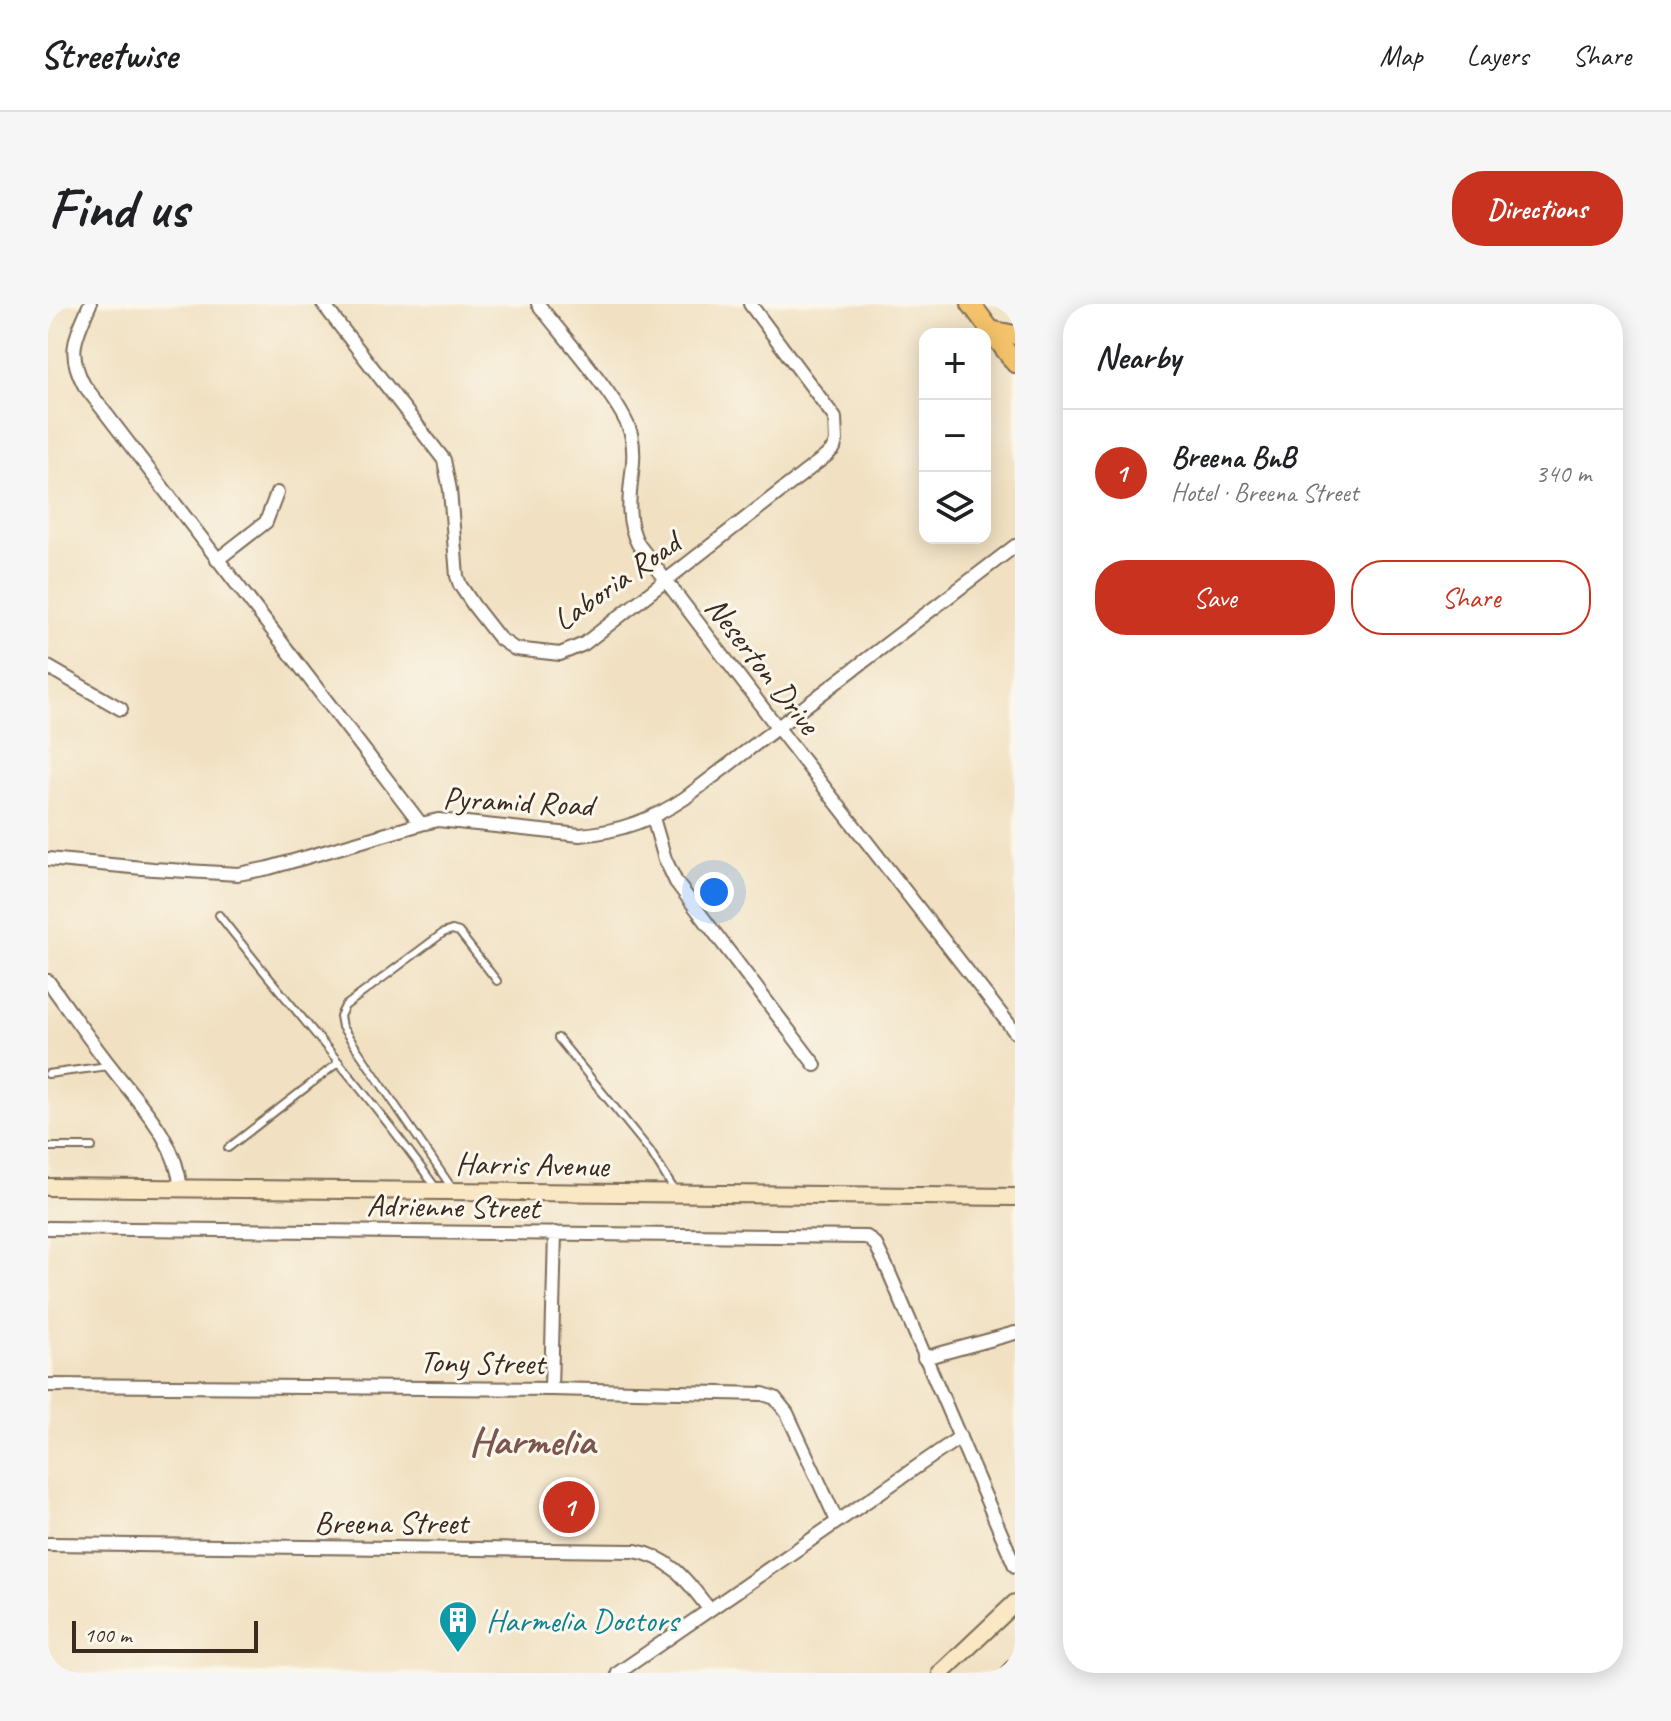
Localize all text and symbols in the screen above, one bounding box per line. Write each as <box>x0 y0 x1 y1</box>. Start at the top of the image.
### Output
text: Streetwise <box>40 32 177 79</box>
text: Map <box>1380 38 1423 73</box>
text: Layers <box>1467 38 1528 73</box>
text: Share <box>1572 38 1631 73</box>
button: Directions <box>1452 171 1623 246</box>
text: Find us <box>48 173 188 244</box>
map controls <box>919 328 991 544</box>
button: + <box>919 328 991 400</box>
text: Nearby <box>1095 335 1181 378</box>
button: − <box>919 400 991 472</box>
text: Breena BnB <box>1171 438 1296 476</box>
text: 1 <box>1115 457 1127 490</box>
text: 340 m <box>1535 457 1591 490</box>
button: layers <box>919 472 991 544</box>
text: Hotel · Breena Street <box>1171 476 1358 509</box>
street label: Laboria Road <box>545 520 691 640</box>
button: Save <box>1095 560 1335 635</box>
button: Share <box>1351 560 1591 635</box>
street label: Neserton Drive <box>696 588 831 744</box>
street label: Pyramid Road <box>442 777 599 826</box>
your location <box>694 872 734 912</box>
street label: Harris Avenue <box>455 1143 612 1186</box>
street label: Adrienne Street <box>366 1184 543 1229</box>
street label: Tony Street <box>419 1341 548 1384</box>
district label: Harmelia <box>469 1416 598 1466</box>
pin: 1 <box>543 1477 595 1537</box>
street label: Breena Street <box>314 1502 471 1543</box>
building icon: Harmelia Doctors <box>437 1599 479 1654</box>
place label: Harmelia Doctors <box>486 1600 681 1641</box>
scale bar <box>72 1617 258 1653</box>
text: 100 m <box>84 1621 131 1649</box>

